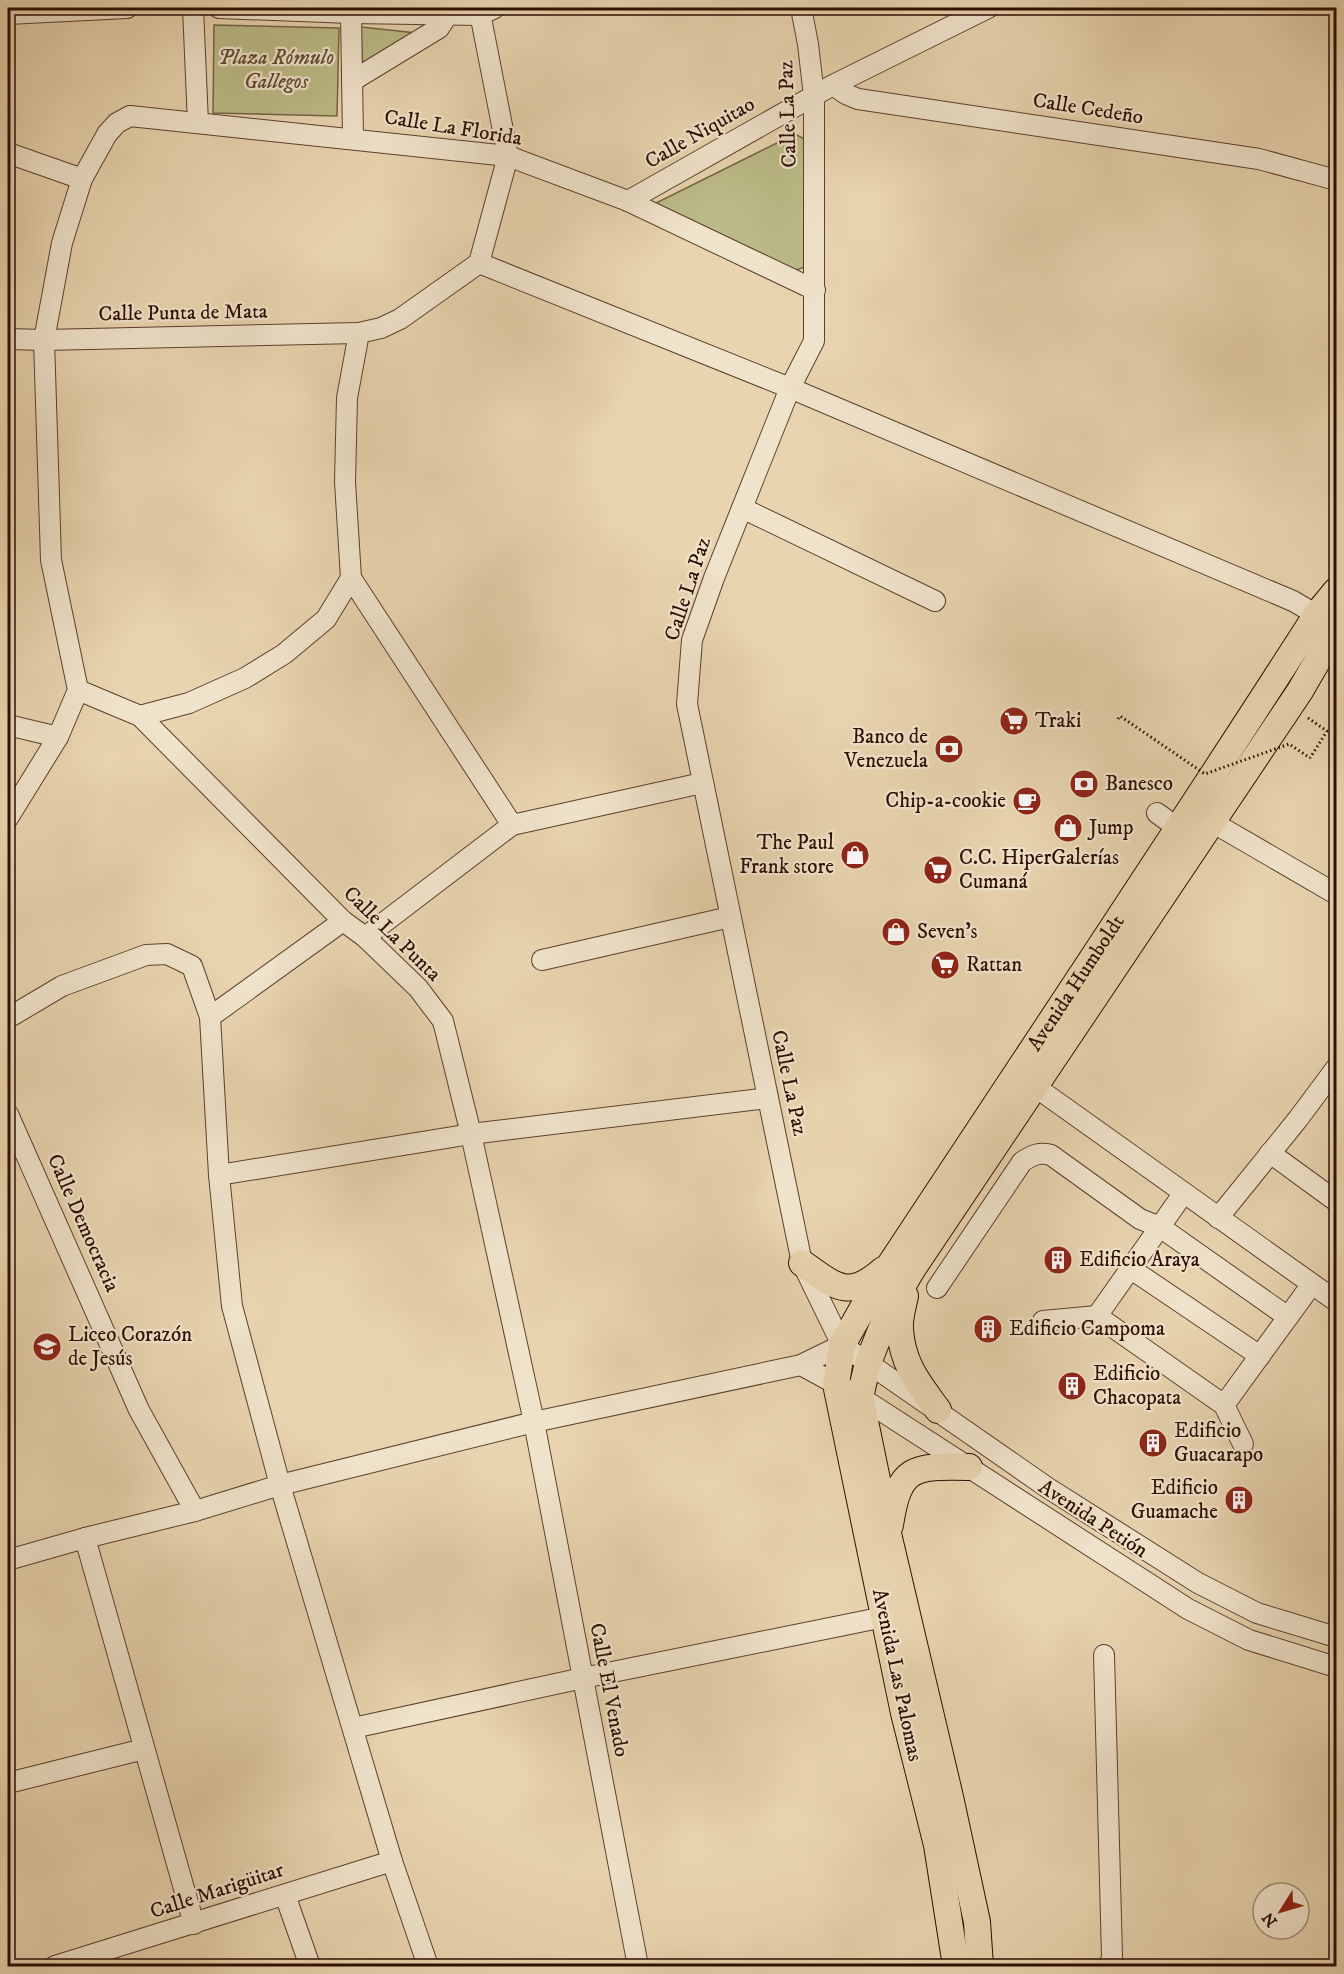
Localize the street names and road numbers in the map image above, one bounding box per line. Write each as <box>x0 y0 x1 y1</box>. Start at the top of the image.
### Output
street label: Calle La Paz <box>773 60 803 168</box>
street label: Calle Cedeño <box>1031 87 1145 131</box>
street label: Calle Niquitao <box>640 91 760 175</box>
street label: Calle La Florida <box>382 104 524 152</box>
street label: Calle Punta de Mata <box>98 299 268 327</box>
street label: Calle La Paz <box>659 534 717 644</box>
street label: Calle La Punta <box>338 881 446 987</box>
street label: Avenida Humboldt <box>1022 910 1131 1056</box>
street label: Calle La Paz <box>765 1028 813 1138</box>
street label: Calle Democracia <box>41 1150 125 1296</box>
street label: Avenida Petión <box>1033 1474 1153 1564</box>
street label: Avenida Las Palomas <box>866 1586 928 1764</box>
street label: Calle El Venado <box>583 1621 635 1759</box>
street label: Calle Marigüitar <box>147 1857 287 1925</box>

